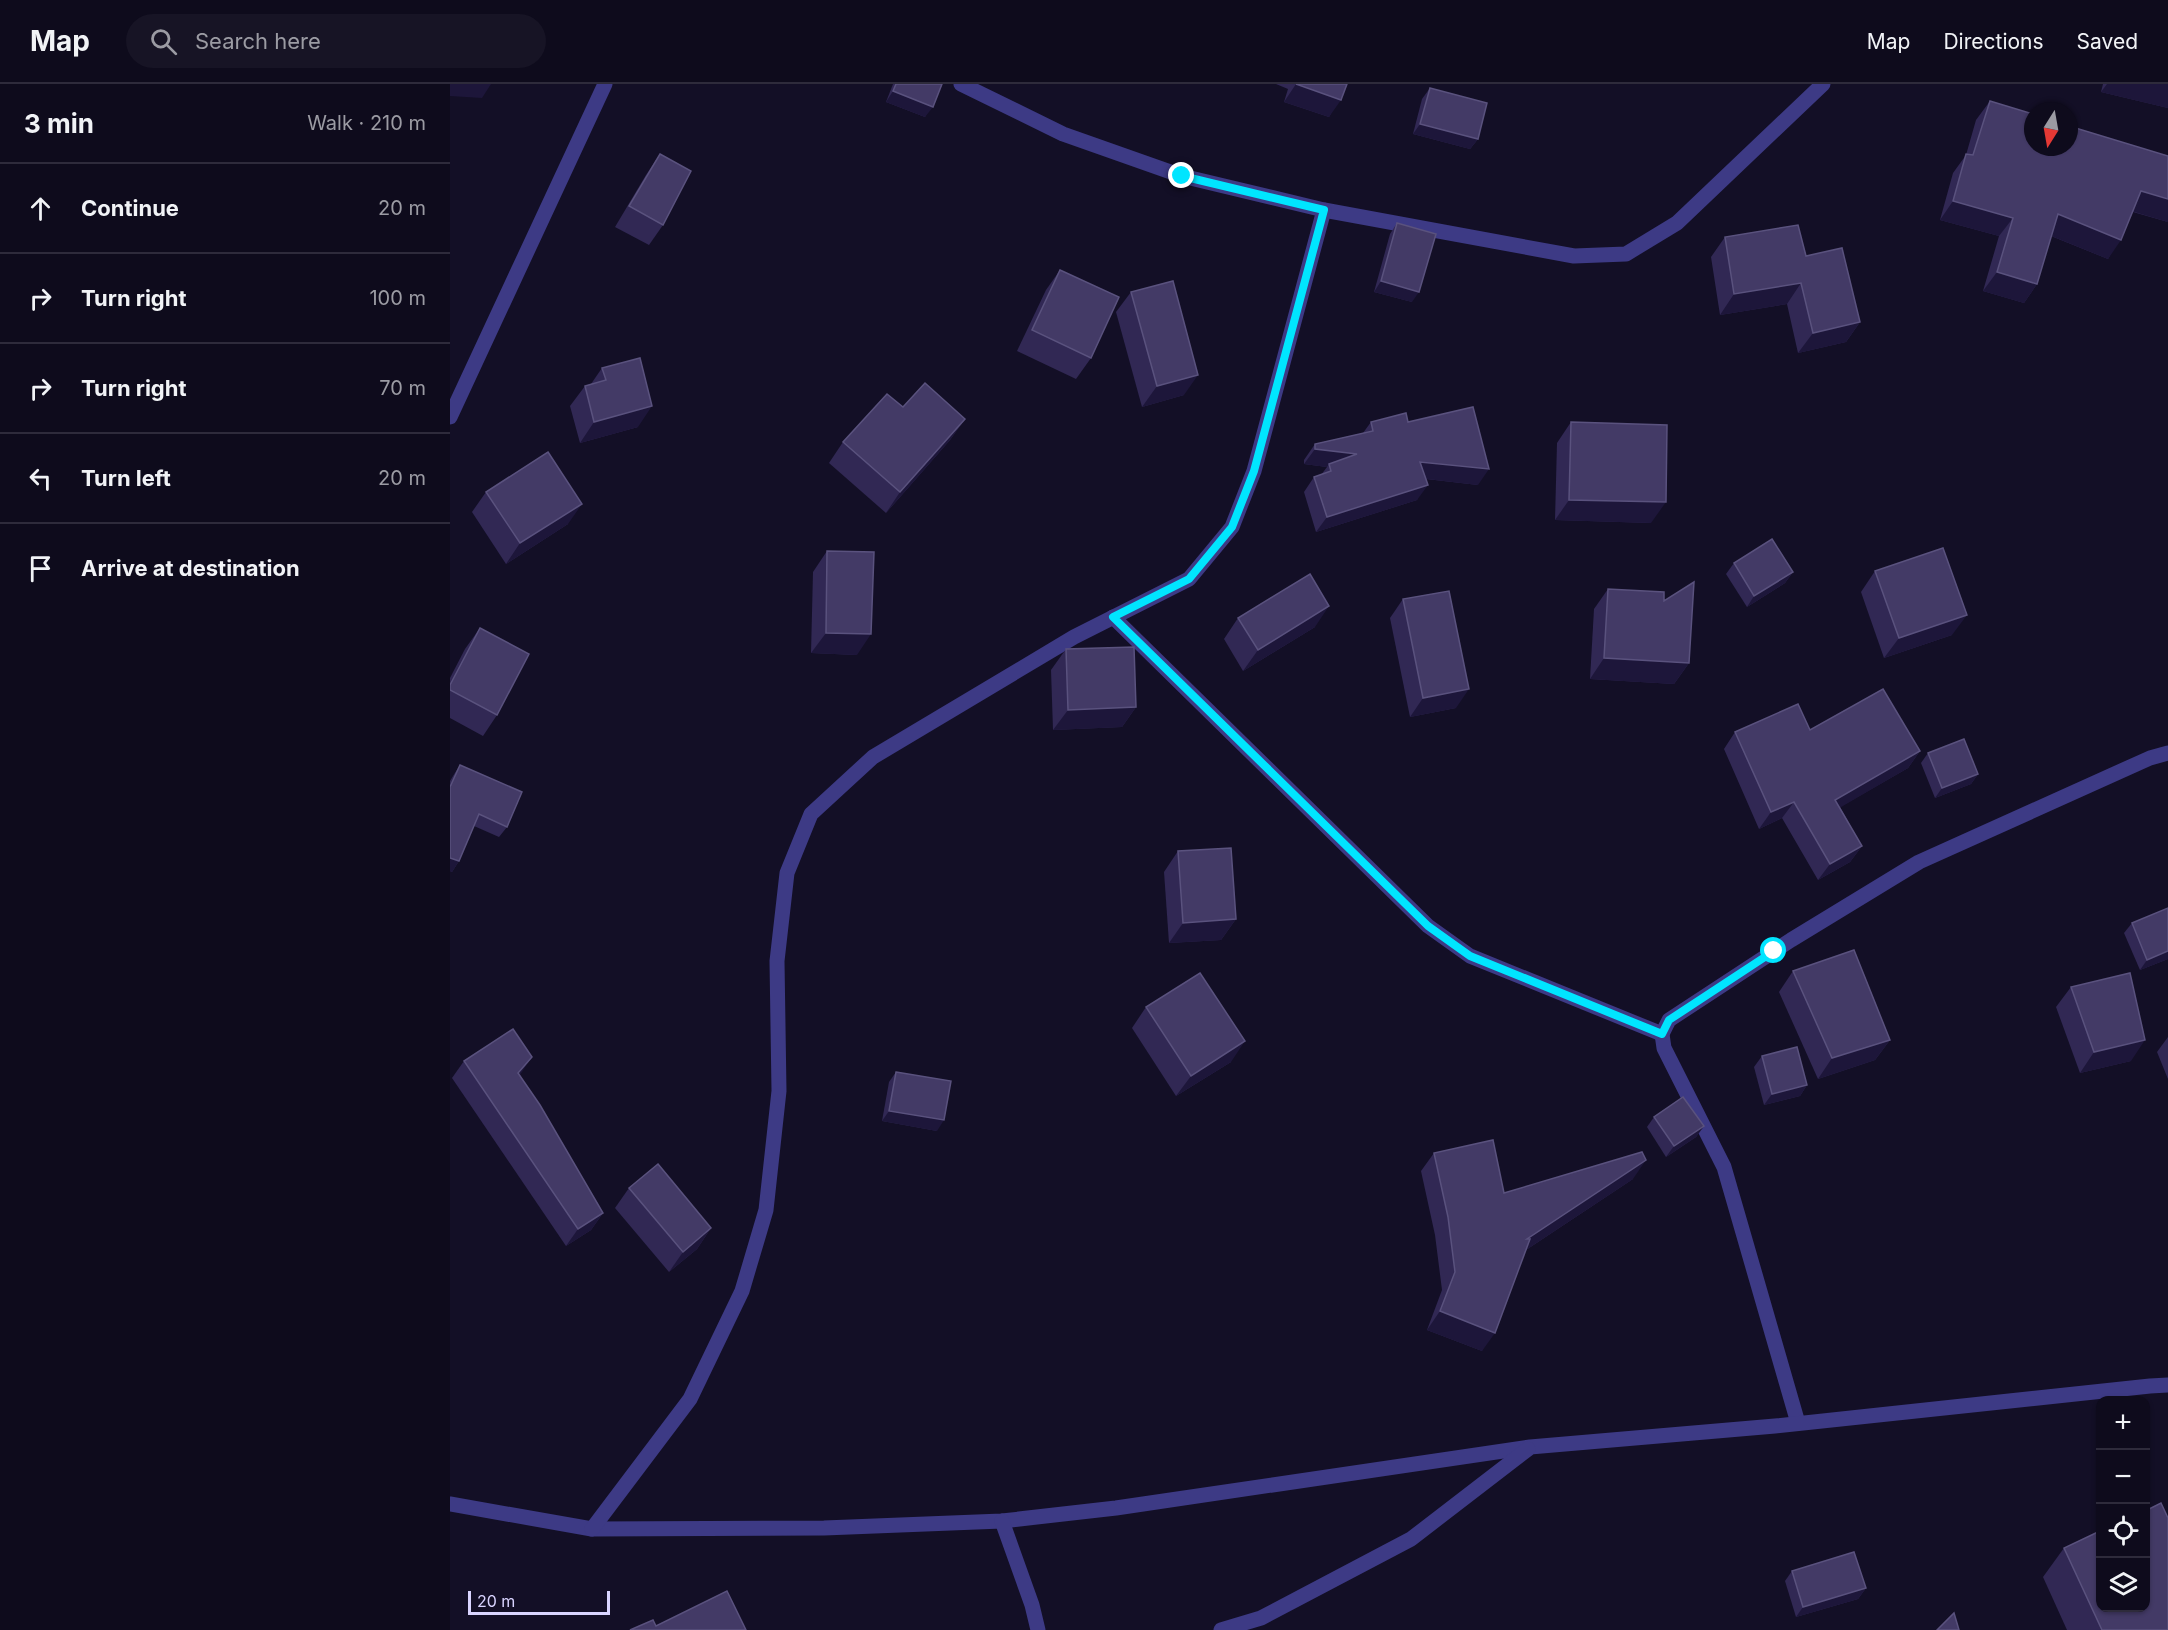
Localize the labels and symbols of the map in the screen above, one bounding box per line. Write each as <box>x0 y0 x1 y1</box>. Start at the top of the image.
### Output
north arrow <box>2024 102 2078 156</box>
route end <box>1168 162 1194 188</box>
route start <box>1760 937 1786 963</box>
scale bar <box>468 1588 610 1616</box>

